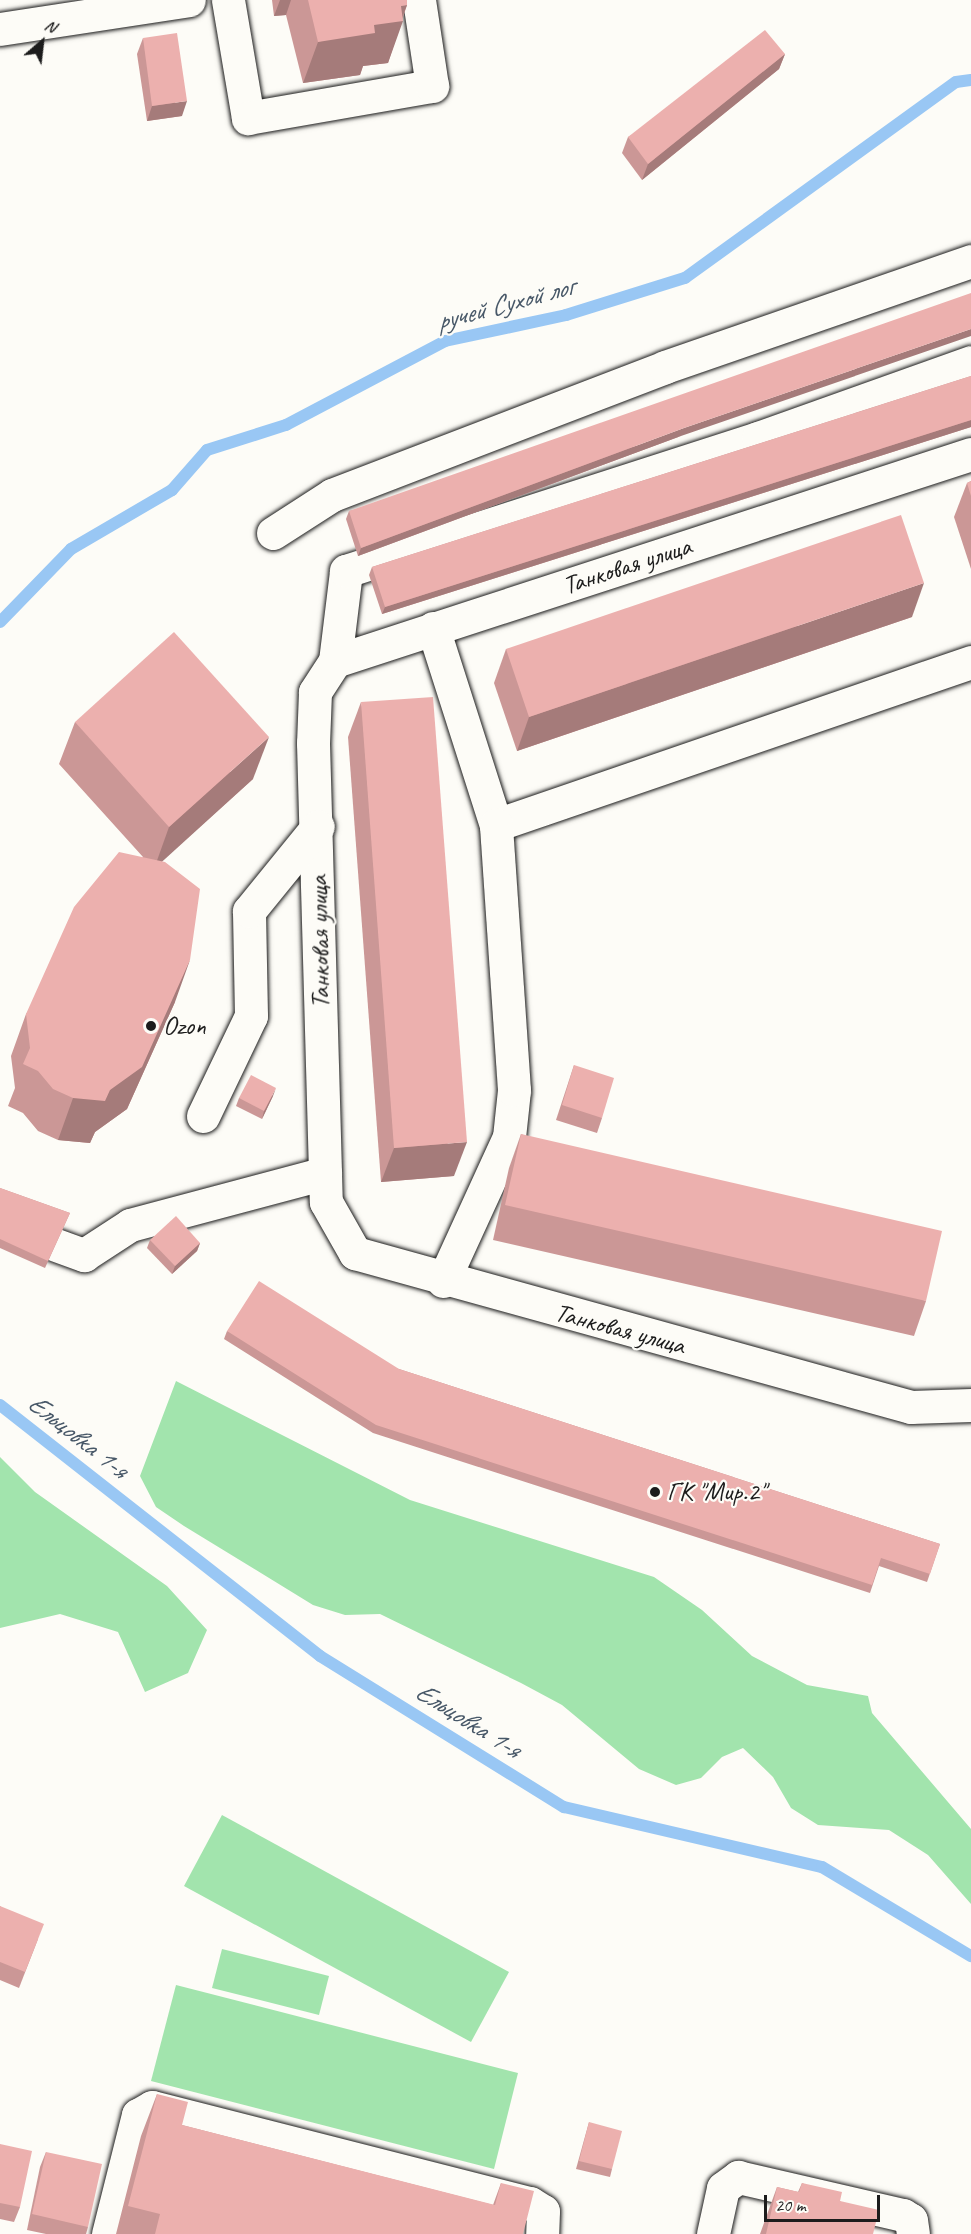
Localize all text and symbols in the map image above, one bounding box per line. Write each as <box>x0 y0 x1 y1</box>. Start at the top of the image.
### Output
north arrow <box>12 12 72 72</box>
text: N <box>41 15 60 37</box>
water label: ручей Сухой лог <box>433 270 577 338</box>
street label: Танковая улица <box>558 530 696 602</box>
street label: Танковая улица <box>303 874 337 1010</box>
place label: Ozon <box>163 1010 206 1042</box>
marker: Ozon <box>144 1019 158 1033</box>
street label: Танковая улица <box>551 1297 689 1361</box>
water label: Ельцовка 1-я <box>21 1387 135 1485</box>
place label: ГК "Мир.2" <box>667 1476 765 1508</box>
marker: ГК "Мир.2" <box>648 1485 662 1499</box>
water label: Ельцовка 1-я <box>409 1675 527 1765</box>
scale bar <box>767 2183 882 2221</box>
text: 20 m <box>775 2194 806 2216</box>

